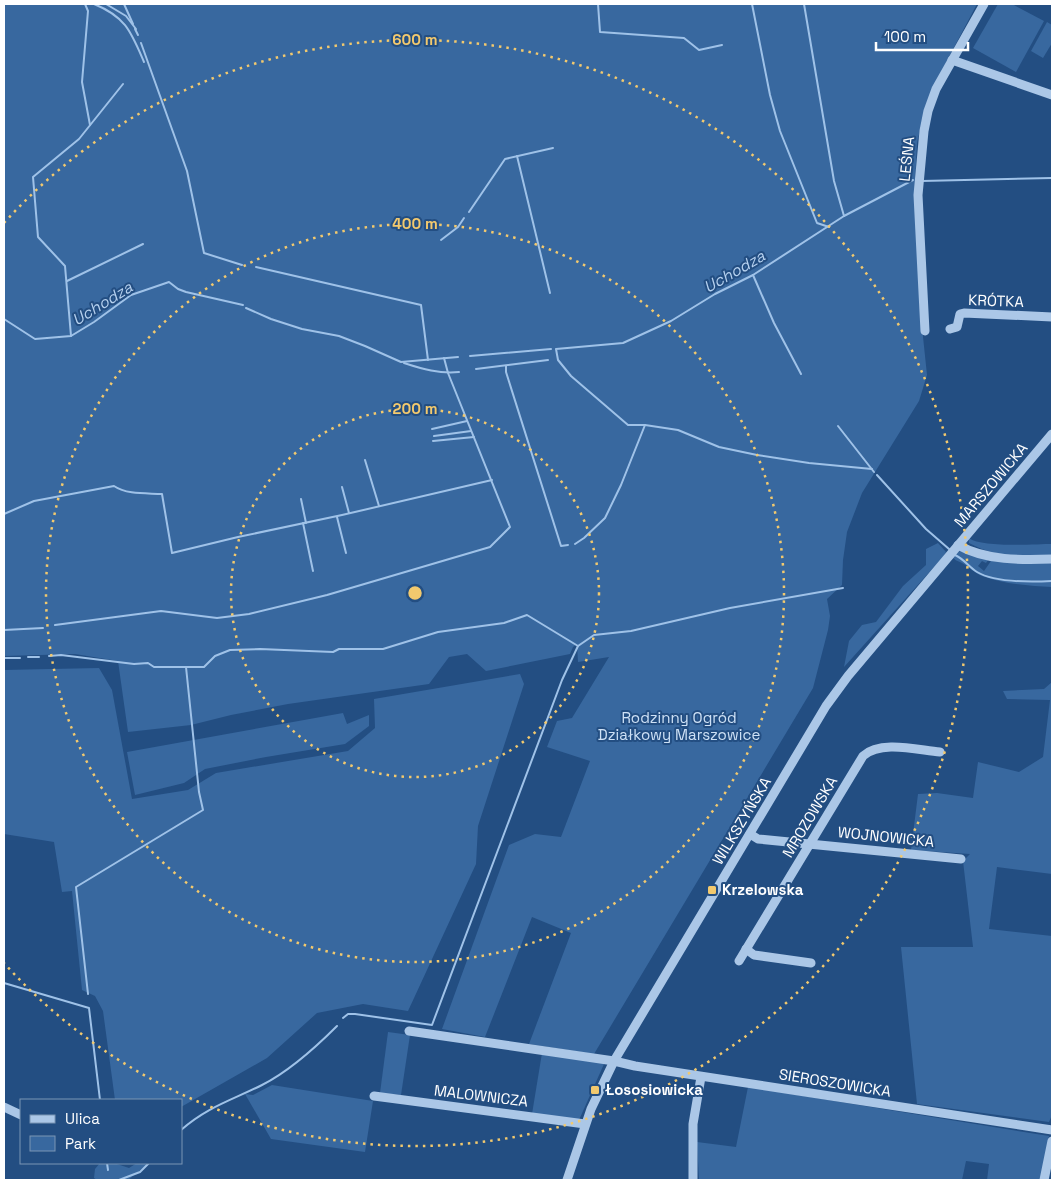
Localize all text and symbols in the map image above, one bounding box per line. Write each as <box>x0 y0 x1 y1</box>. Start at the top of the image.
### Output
scale bar <box>876 20 968 52</box>
text: 100 m <box>884 27 926 46</box>
text: 600 m <box>392 30 438 49</box>
street label: LEŚNA <box>895 135 918 182</box>
text: 400 m <box>392 214 438 233</box>
water label: Uchodza <box>700 245 770 297</box>
water label: Uchodza <box>68 276 137 330</box>
street label: KRÓTKA <box>968 290 1025 311</box>
text: 200 m <box>393 399 437 418</box>
street label: MARSZOWICKA <box>950 438 1032 531</box>
centre of rings <box>406 584 424 602</box>
park label: Rodzinny Ogród Działkowy Marszowice <box>598 708 760 744</box>
street label: MROZOWSKA <box>778 772 842 861</box>
street label: WILKSZYŃSKA <box>708 773 775 868</box>
street label: WOJNOWICKA <box>837 822 936 851</box>
place label: Krzelowska <box>722 880 804 899</box>
marker: Krzelowska <box>706 884 718 896</box>
street label: SIEROSZOWICKA <box>778 1064 893 1101</box>
street label: MALOWNICZA <box>433 1080 530 1111</box>
place label: Łososiowicka <box>605 1080 703 1099</box>
marker: Łososiowicka <box>589 1084 601 1096</box>
legend <box>20 1099 182 1164</box>
text: Ulica <box>65 1109 100 1128</box>
text: Park <box>65 1134 96 1153</box>

